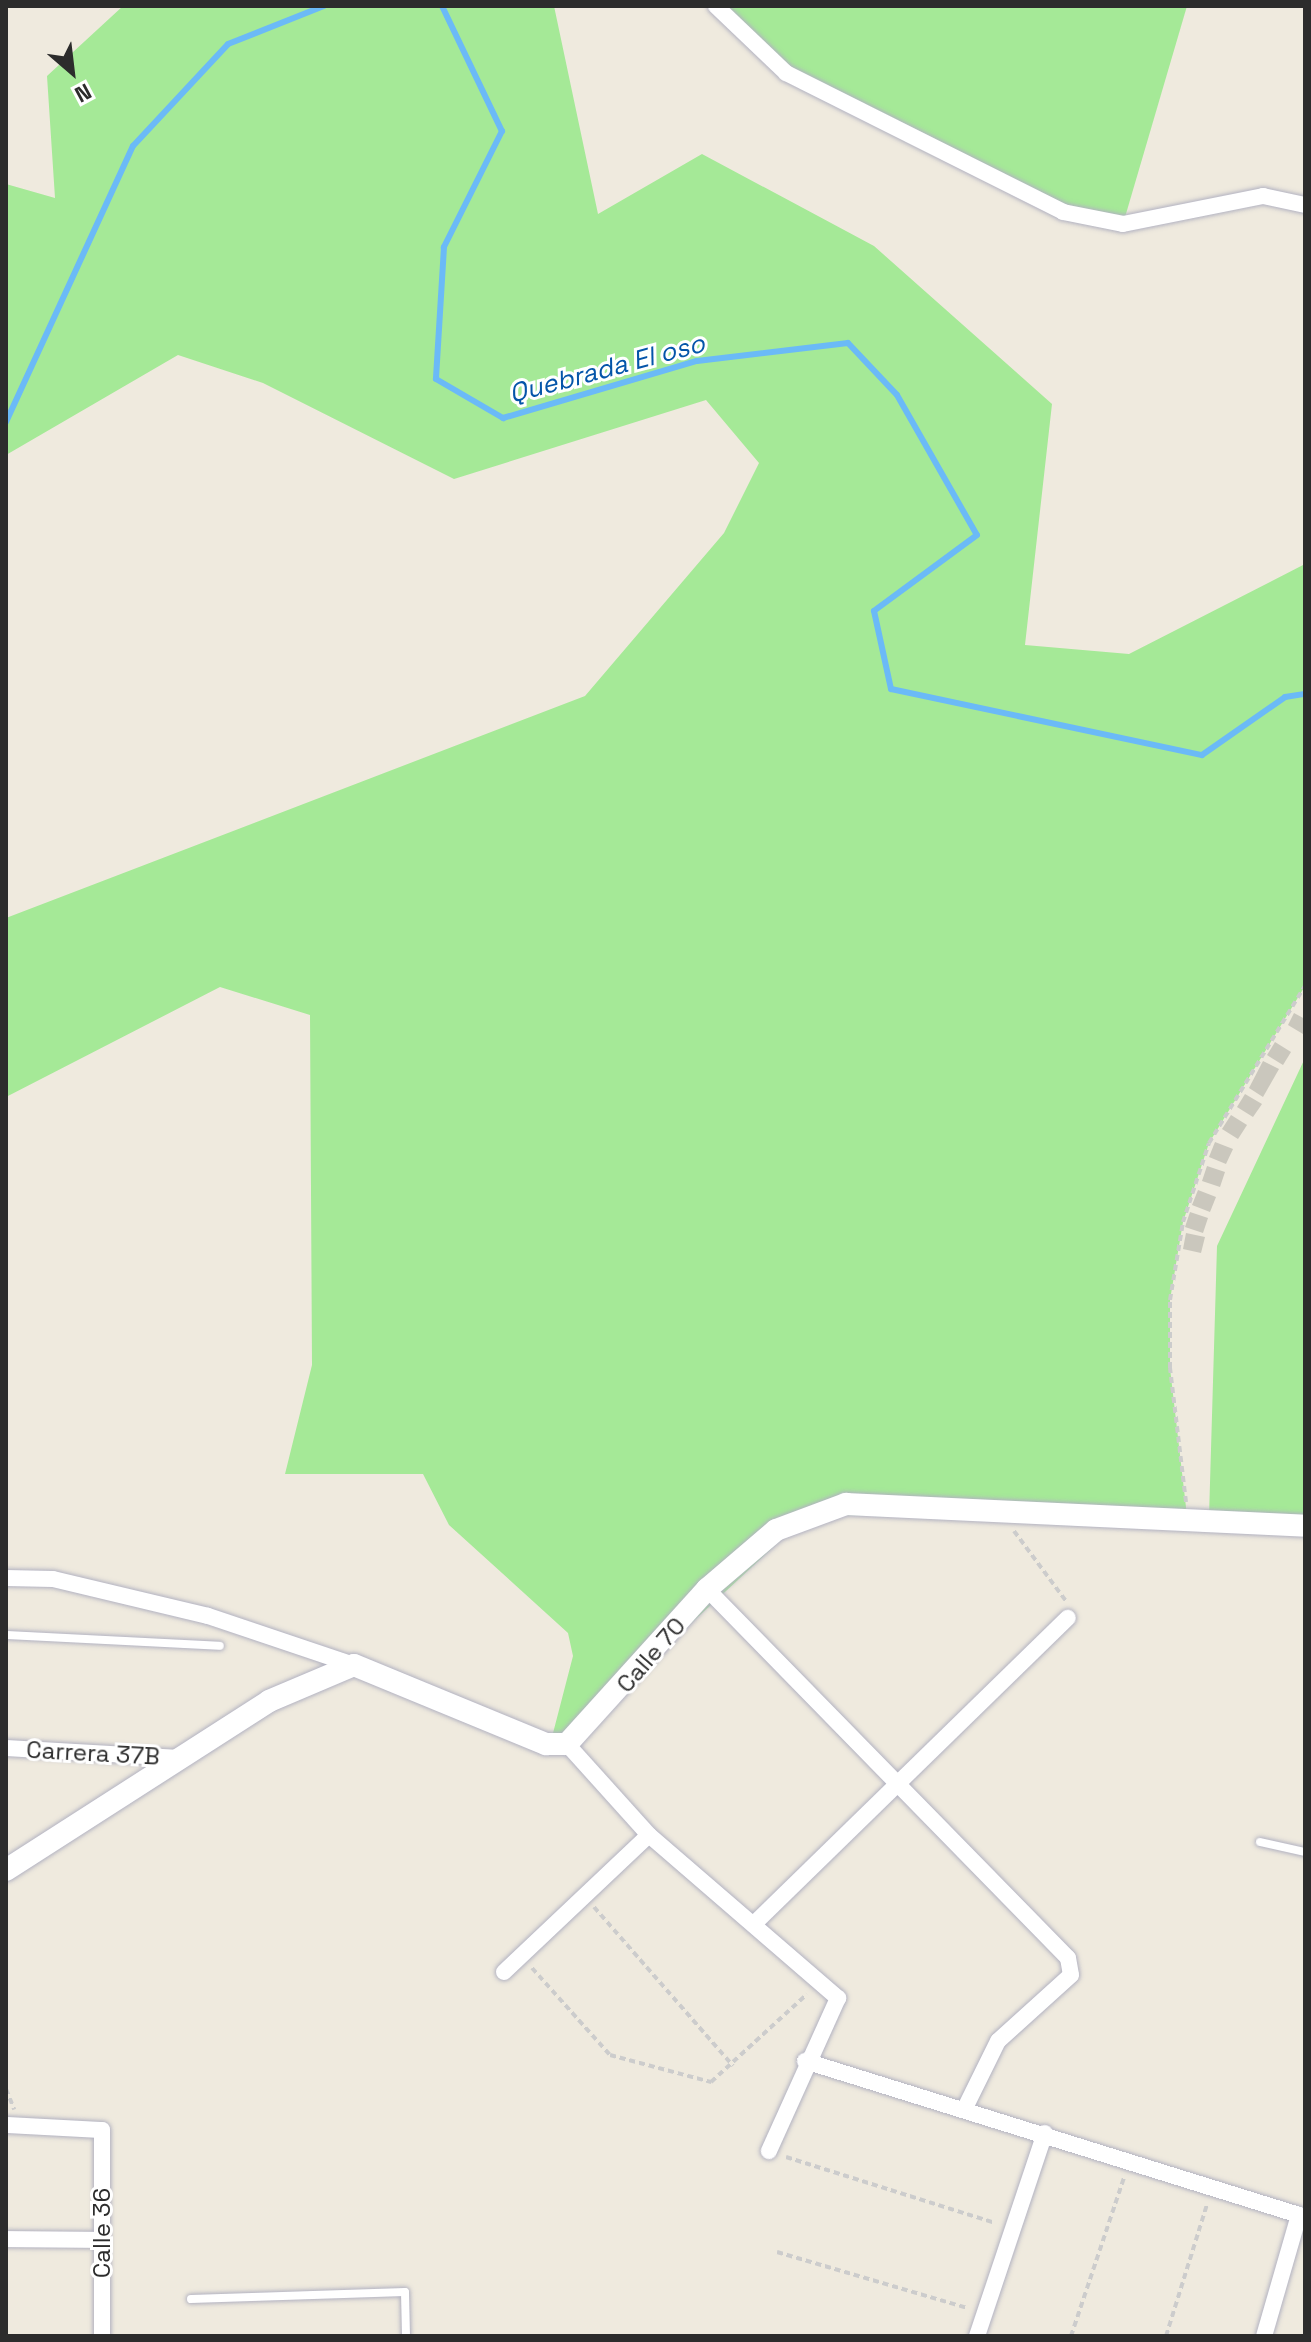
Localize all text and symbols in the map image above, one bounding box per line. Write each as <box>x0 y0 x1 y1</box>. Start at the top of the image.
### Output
north arrow <box>32 32 112 112</box>
text: N <box>70 77 96 109</box>
water label: Quebrada El oso <box>506 328 708 410</box>
street label: Calle 70 <box>611 1612 691 1698</box>
street label: Carrera 37B <box>26 1735 160 1771</box>
street label: Calle 36 <box>88 2188 116 2278</box>

